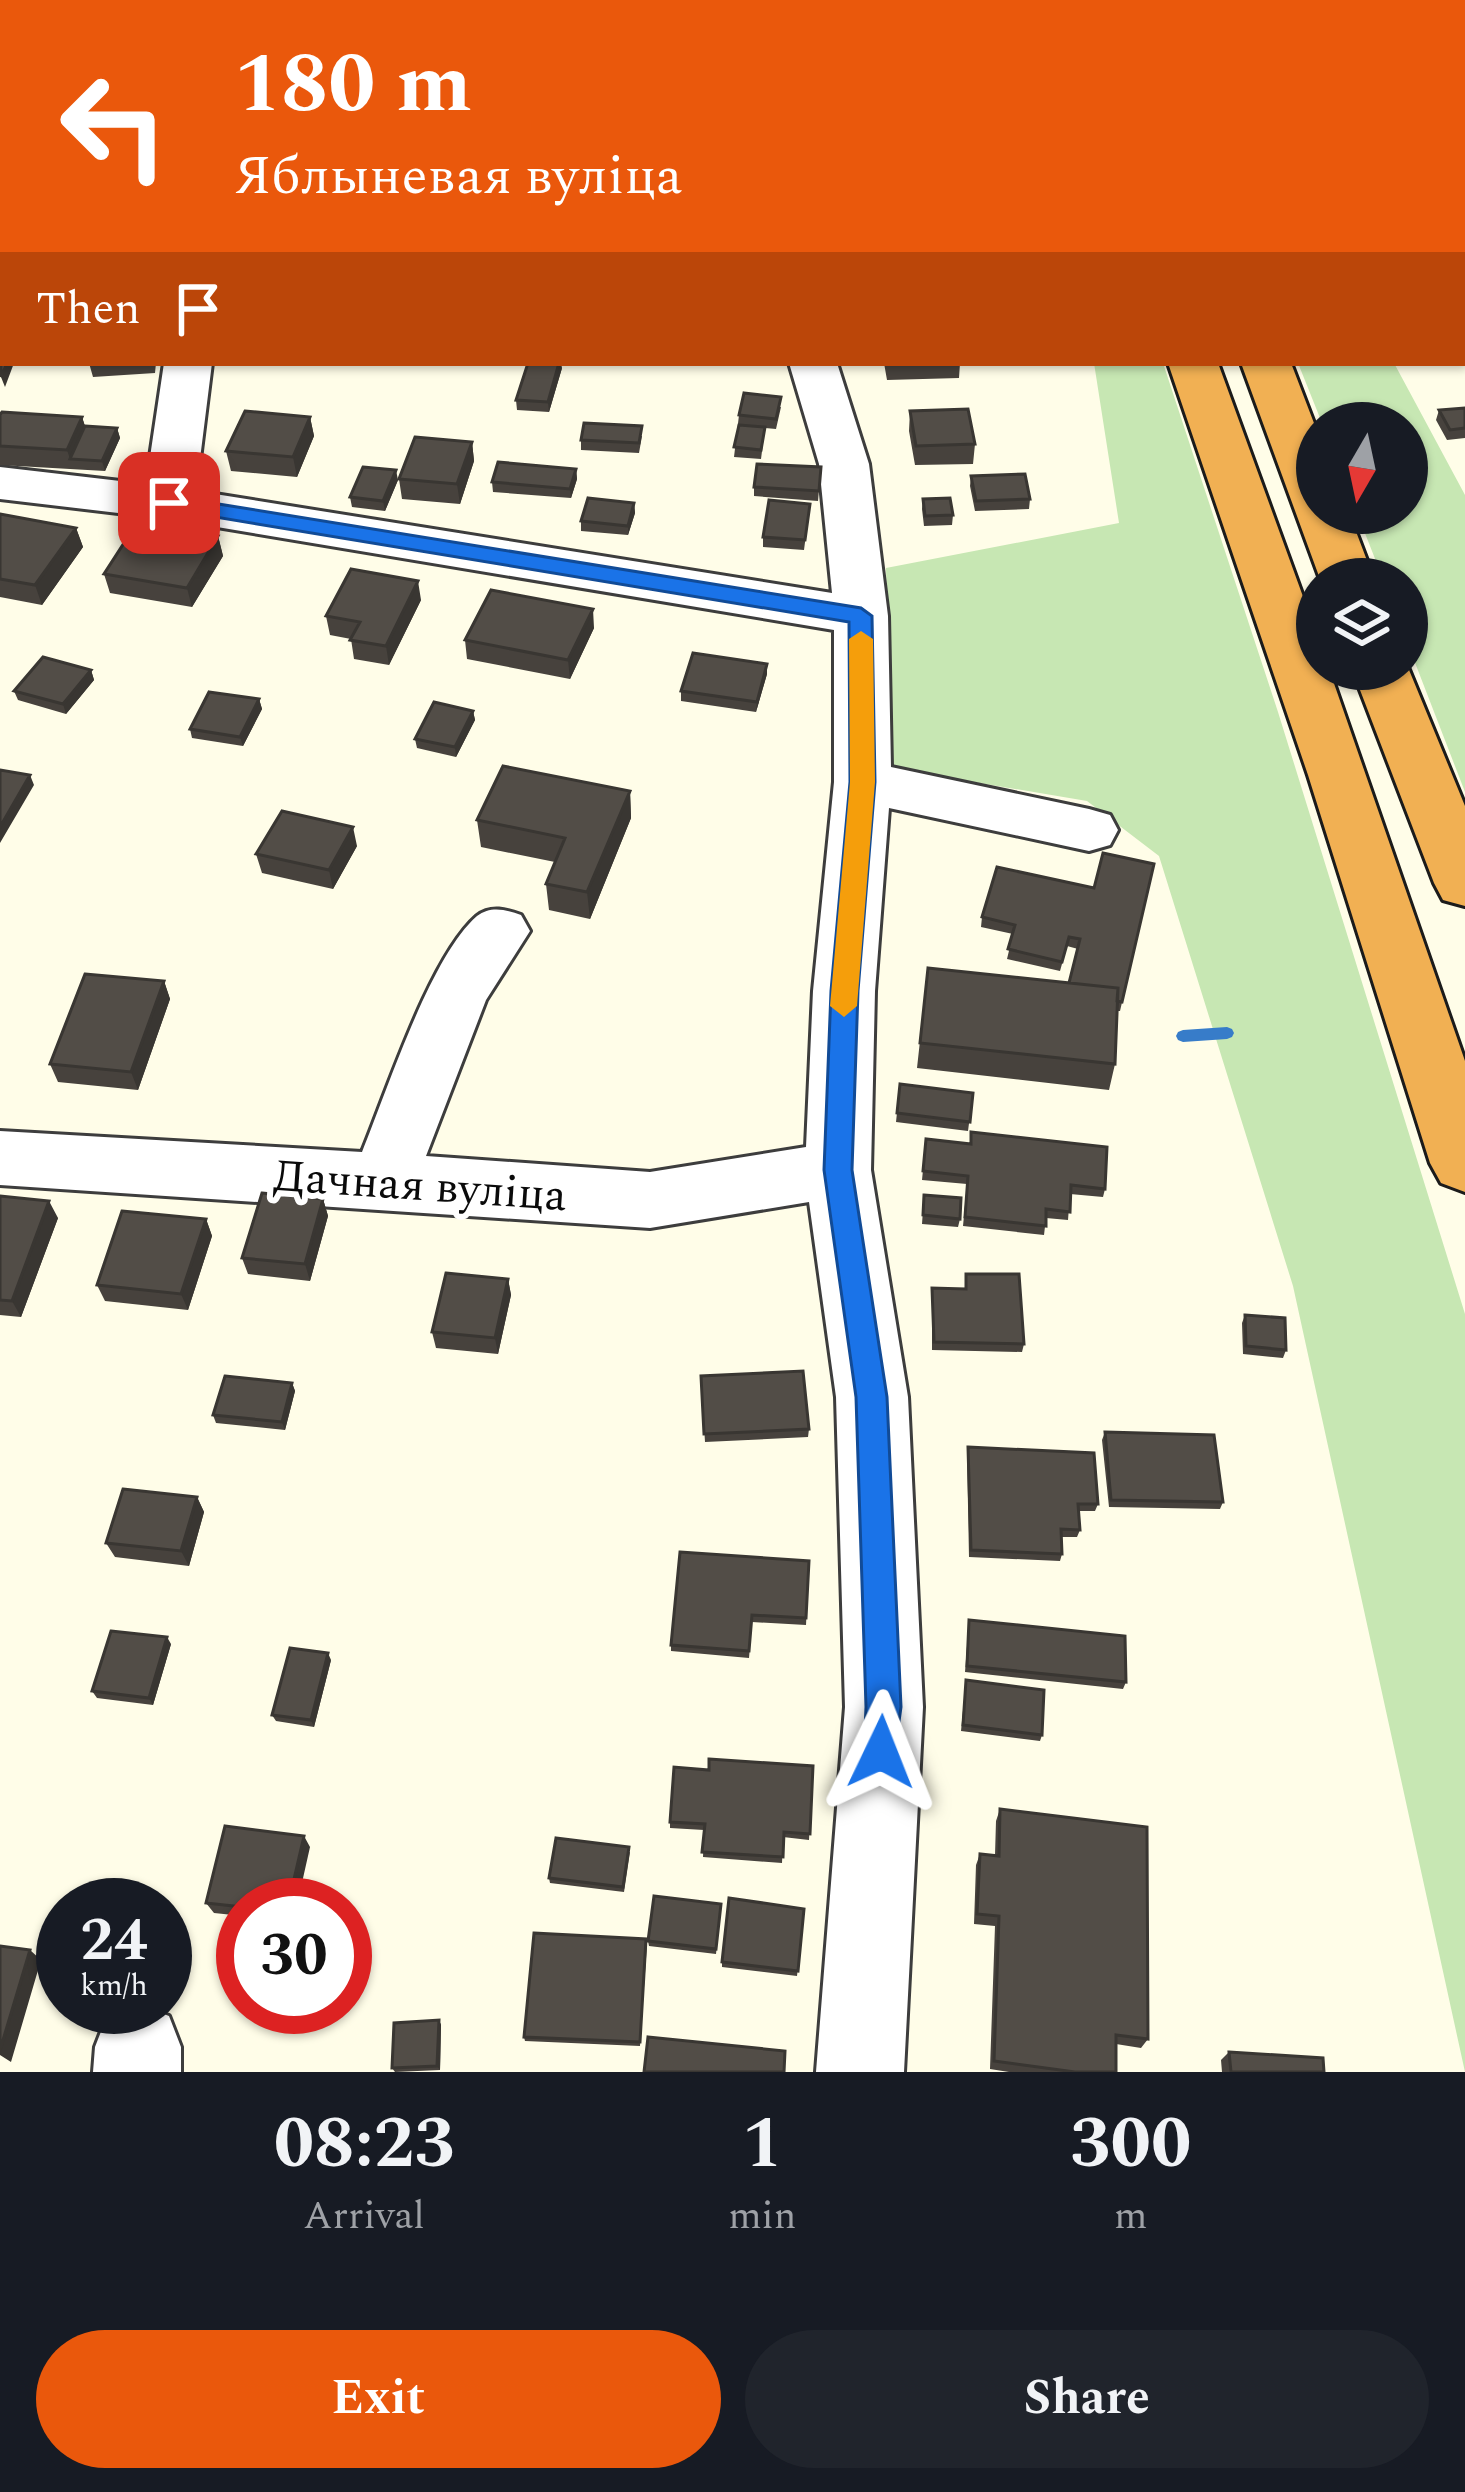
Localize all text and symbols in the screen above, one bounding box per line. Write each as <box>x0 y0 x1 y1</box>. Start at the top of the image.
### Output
text: 180 m <box>234 21 472 149</box>
icon: left <box>36 48 192 204</box>
text: Яблыневая вуліца <box>234 136 683 218</box>
text: Then <box>36 275 141 344</box>
icon: arrive <box>165 276 231 342</box>
north arrow <box>1296 402 1428 534</box>
map controls <box>1296 402 1428 690</box>
pin <box>118 452 220 554</box>
icon: arrive <box>136 470 202 536</box>
button: layers <box>1296 558 1428 690</box>
street label: Дачная вуліца <box>271 1142 569 1231</box>
position arrow <box>818 1689 944 1815</box>
speed limit sign: 30 <box>216 1878 372 2034</box>
text: 24 <box>80 1895 148 1987</box>
text: km/h <box>80 1963 148 2009</box>
text: 08:23 <box>274 2090 455 2199</box>
text: 1 <box>742 2090 783 2199</box>
text: 300 <box>1070 2090 1191 2199</box>
text: Arrival <box>303 2187 425 2246</box>
text: min <box>728 2187 796 2246</box>
text: m <box>1114 2187 1147 2246</box>
button: Exit <box>36 2330 721 2468</box>
button: Share <box>745 2330 1429 2468</box>

